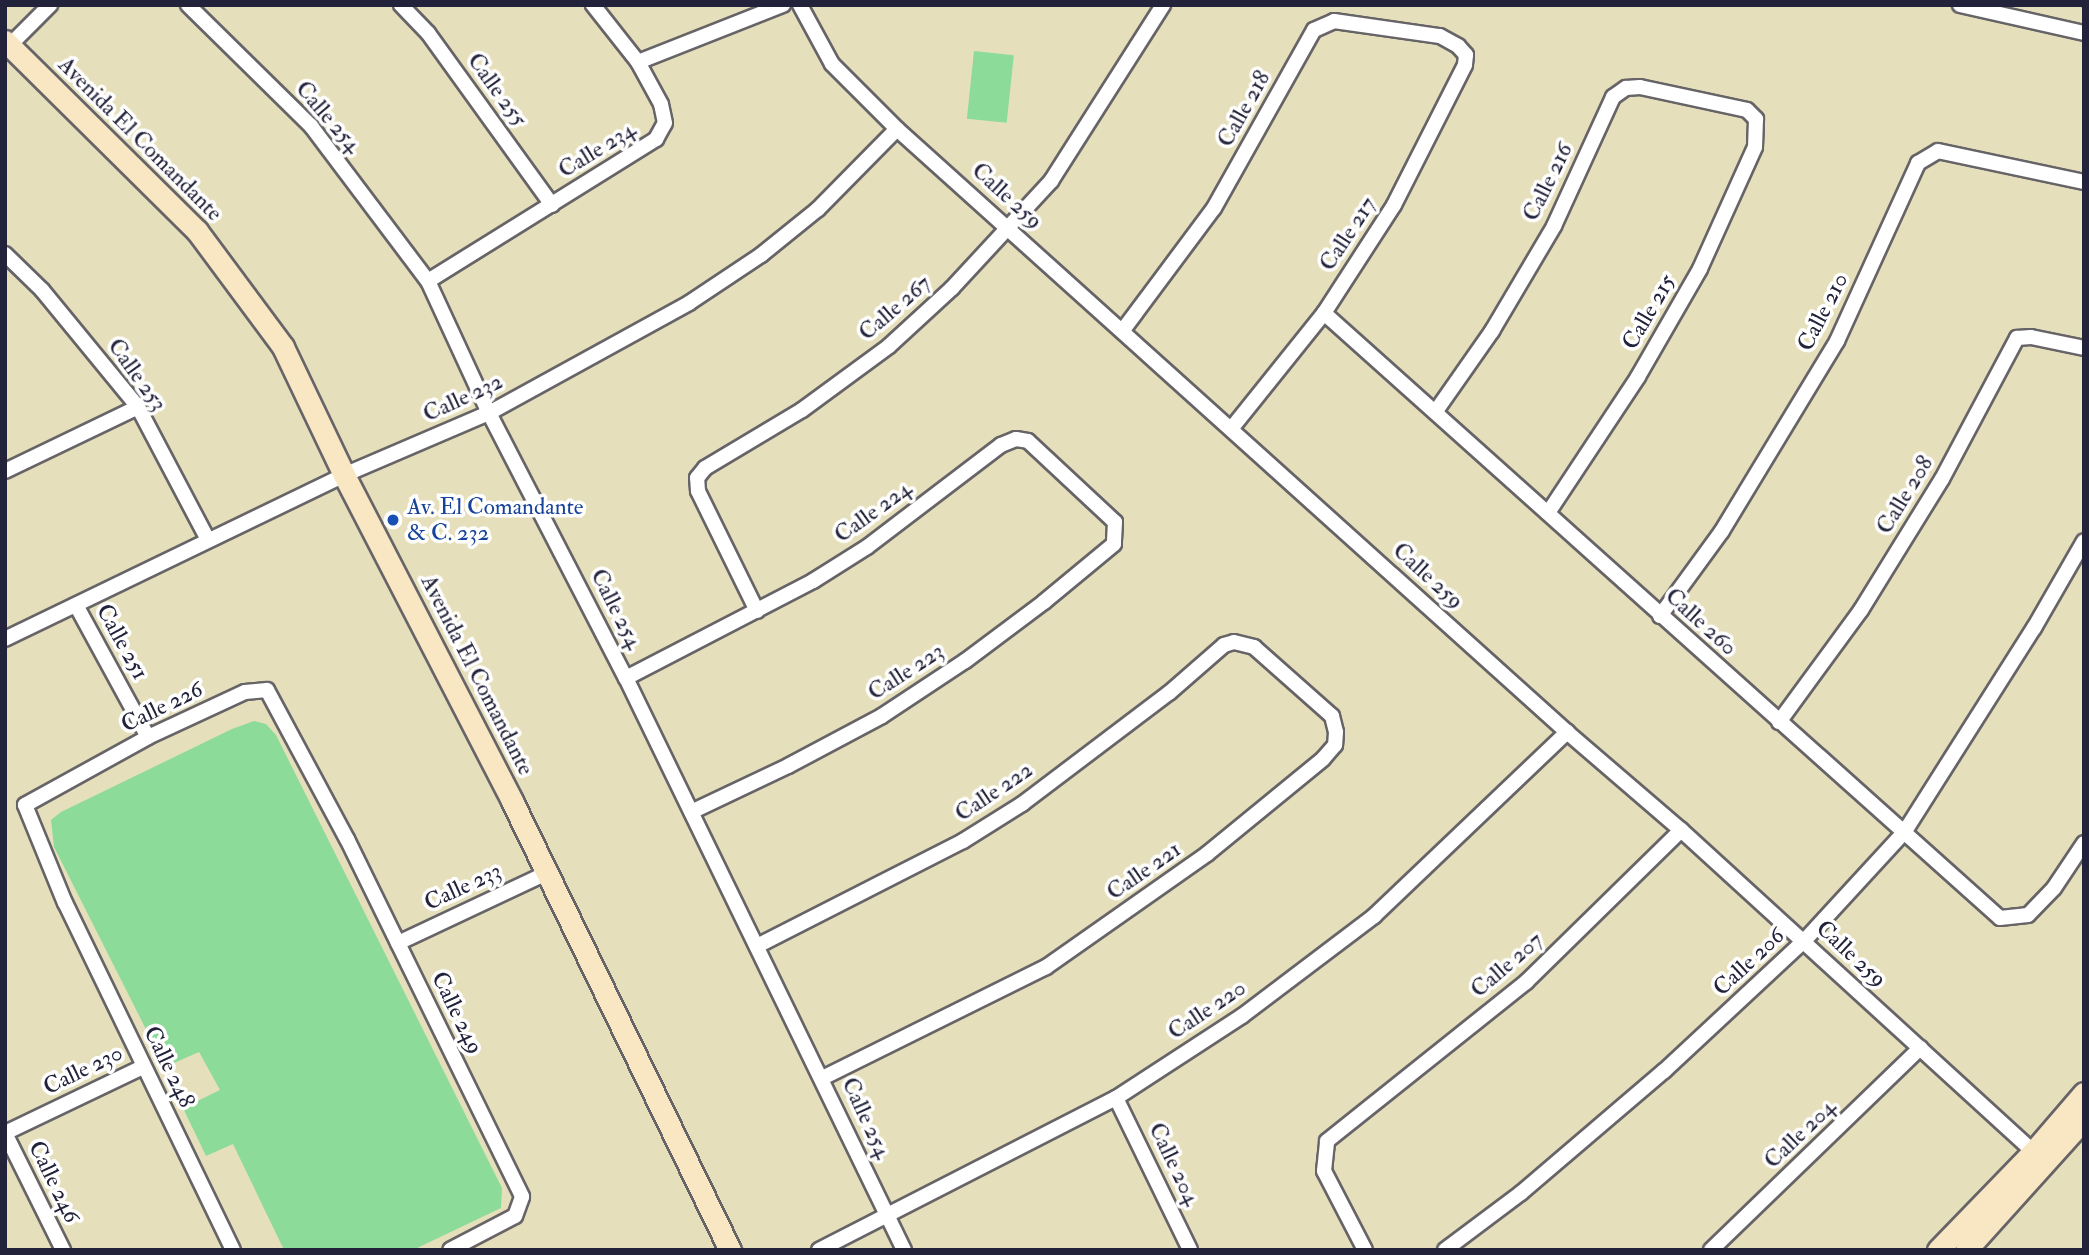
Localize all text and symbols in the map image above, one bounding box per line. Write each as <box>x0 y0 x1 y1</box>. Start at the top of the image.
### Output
street label: Calle 255 <box>461 48 533 132</box>
street label: Avenida El Comandante <box>52 51 228 227</box>
street label: Calle 218 <box>1212 66 1276 152</box>
street label: Calle 254 <box>289 76 367 158</box>
street label: Calle 234 <box>554 116 640 184</box>
street label: Calle 216 <box>1517 138 1579 226</box>
street label: Calle 259 <box>966 157 1048 235</box>
street label: Calle 217 <box>1314 192 1382 276</box>
street label: Calle 210 <box>1792 268 1854 356</box>
street label: Calle 267 <box>853 269 937 347</box>
street label: Calle 215 <box>1616 269 1682 355</box>
street label: Calle 253 <box>101 333 173 417</box>
street label: Calle 232 <box>419 368 507 428</box>
street label: Calle 208 <box>1871 451 1939 539</box>
street label: Calle 224 <box>829 475 917 549</box>
place label: Av. El Comandante & C. 232 <box>407 493 583 547</box>
marker: Av. El Comandante & C. 232 <box>385 512 401 528</box>
street label: Calle 259 <box>1387 537 1469 615</box>
street label: Calle 254 <box>584 564 648 654</box>
street label: Avenida El Comandante <box>415 570 539 780</box>
street label: Calle 260 <box>1659 583 1743 661</box>
street label: Calle 251 <box>90 599 154 685</box>
street label: Calle 223 <box>863 637 949 707</box>
street label: Calle 226 <box>117 675 207 739</box>
street label: Calle 222 <box>950 756 1038 828</box>
street label: Calle 221 <box>1102 836 1186 906</box>
street label: Calle 233 <box>420 857 506 917</box>
street label: Calle 259 <box>1810 915 1892 993</box>
street label: Calle 206 <box>1708 922 1790 1002</box>
street label: Calle 207 <box>1465 926 1549 1004</box>
street label: Calle 249 <box>425 967 489 1059</box>
street label: Calle 220 <box>1163 974 1251 1046</box>
street label: Calle 248 <box>137 1022 201 1112</box>
street label: Calle 230 <box>39 1039 127 1101</box>
street label: Calle 254 <box>835 1073 897 1163</box>
street label: Calle 204 <box>1759 1093 1841 1175</box>
street label: Calle 204 <box>1142 1118 1206 1210</box>
street label: Calle 246 <box>22 1136 86 1228</box>

